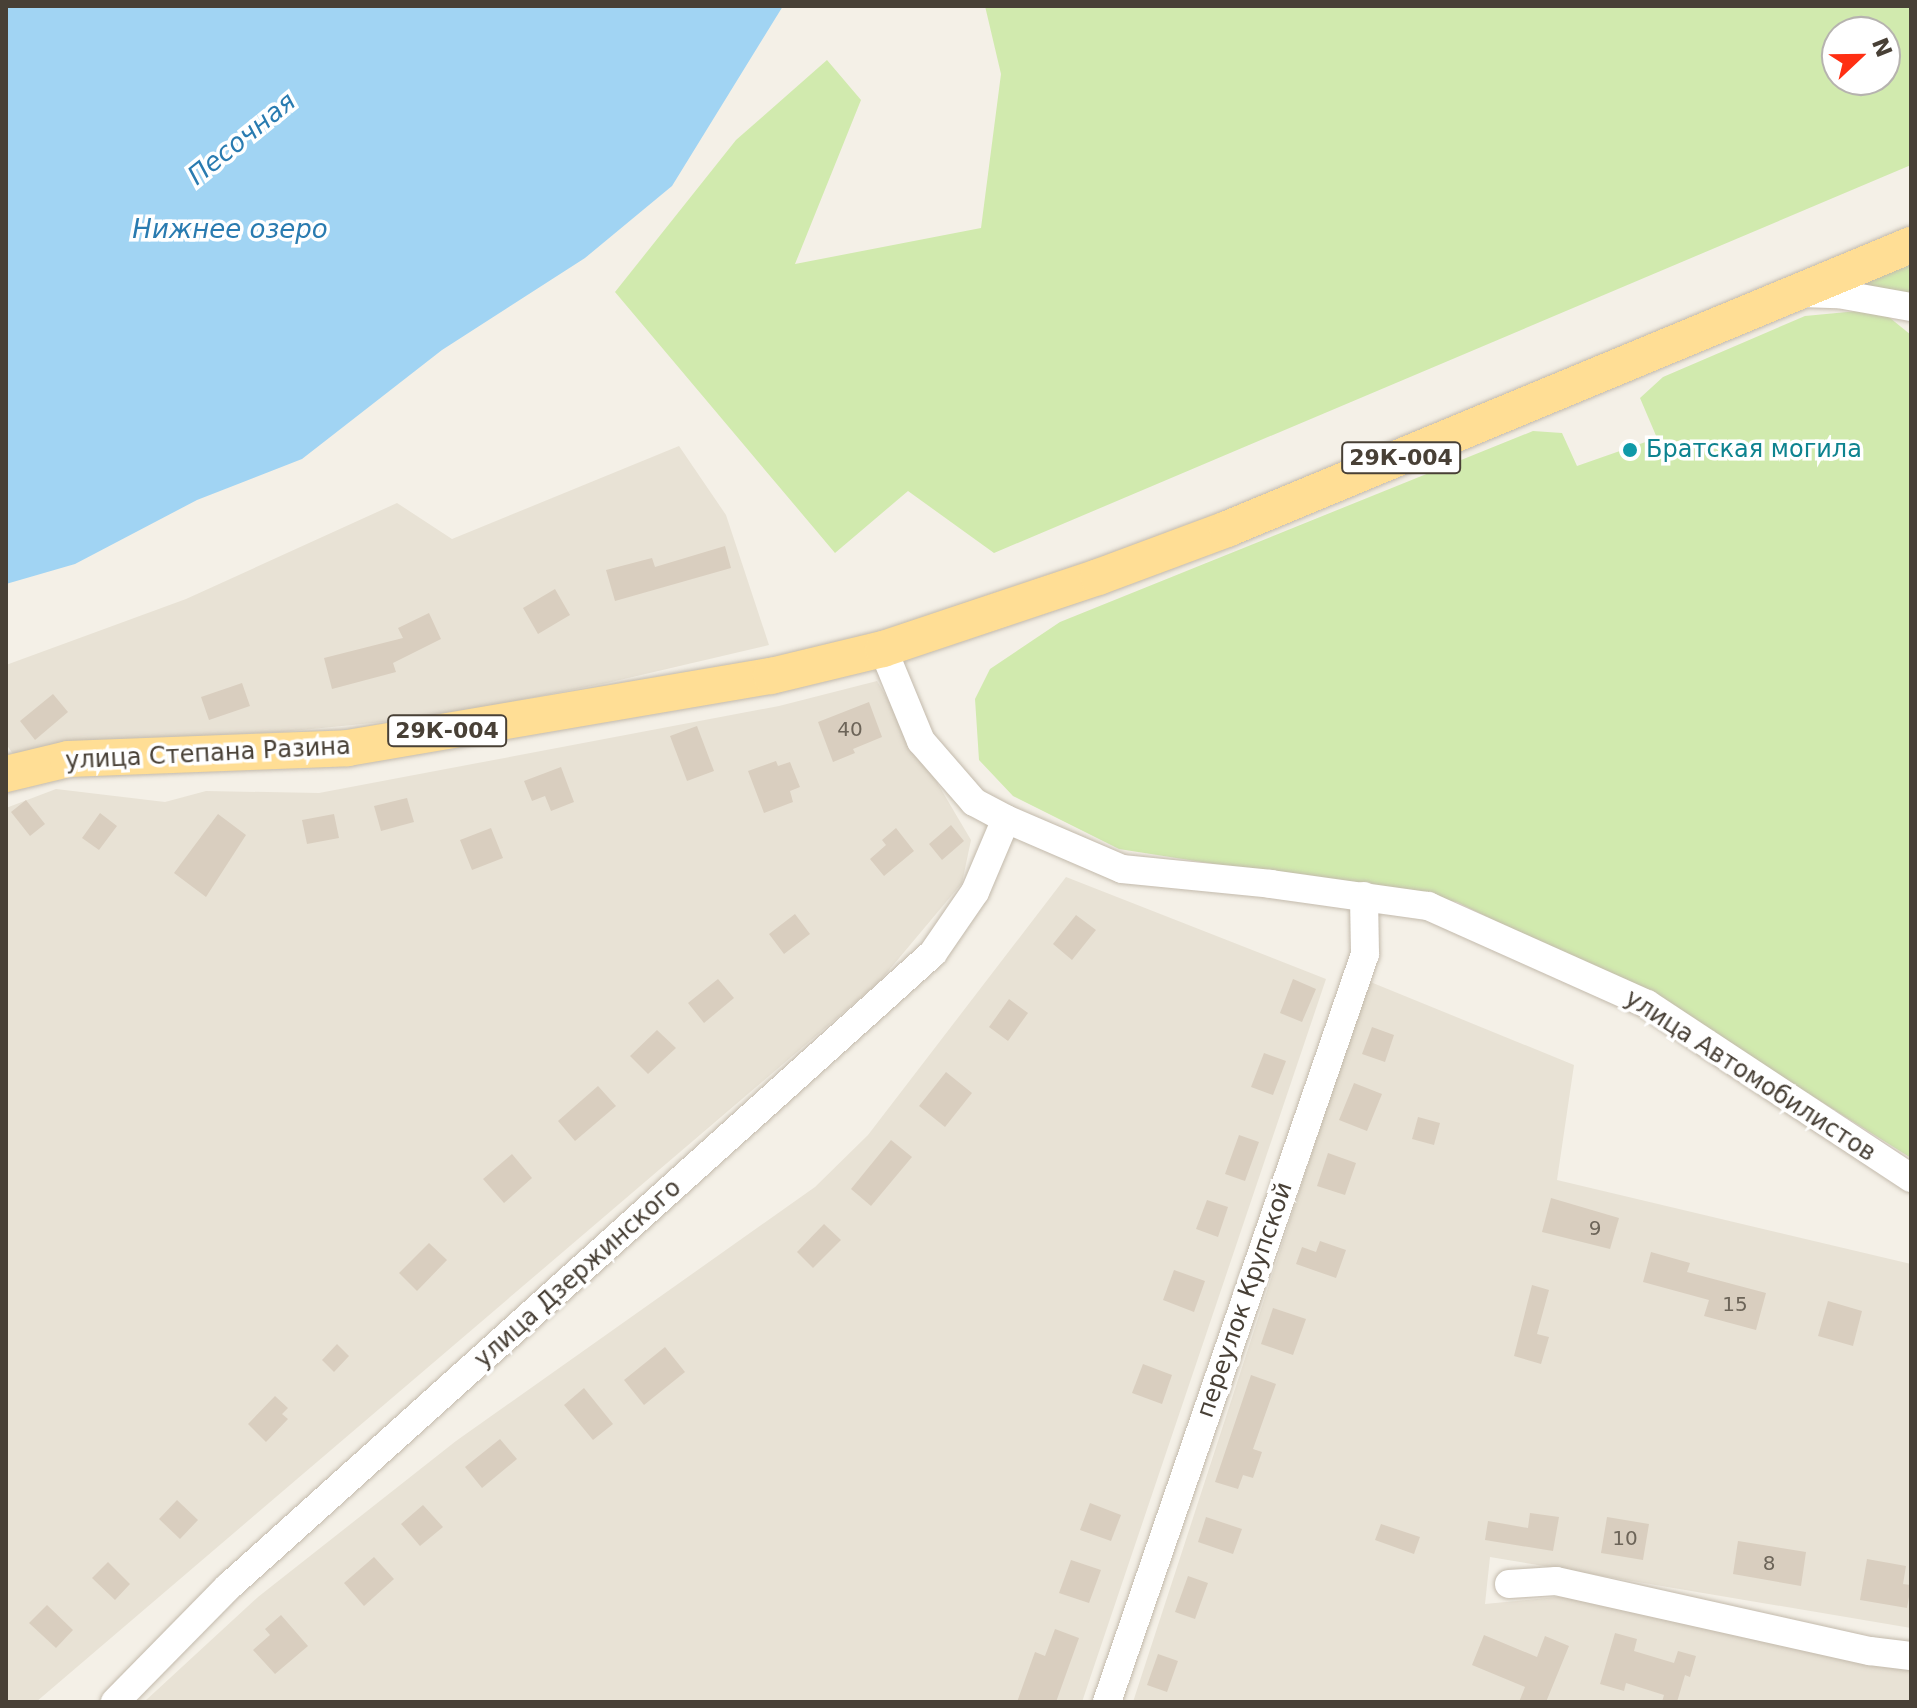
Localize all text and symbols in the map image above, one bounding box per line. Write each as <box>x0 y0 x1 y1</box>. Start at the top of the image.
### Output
north arrow <box>1821 16 1901 96</box>
text: N <box>1867 34 1897 61</box>
water label: Песочная <box>182 86 302 192</box>
water label: Нижнее озеро <box>132 214 328 246</box>
place label: Братская могила <box>1646 436 1862 464</box>
road number: 29К-004 <box>1341 440 1461 476</box>
marker: Братская могила <box>1621 441 1639 459</box>
road number: 29К-004 <box>387 713 507 749</box>
house number: 40 <box>837 717 863 741</box>
street label: улица Степана Разина <box>65 732 351 776</box>
street label: улица Автомобилистов <box>1619 984 1881 1168</box>
street label: улица Дзержинского <box>469 1174 687 1374</box>
street label: переулок Крупской <box>1191 1179 1299 1421</box>
house number: 9 <box>1589 1216 1601 1240</box>
house number: 15 <box>1722 1292 1748 1316</box>
house number: 10 <box>1612 1526 1638 1550</box>
house number: 8 <box>1763 1551 1775 1575</box>

